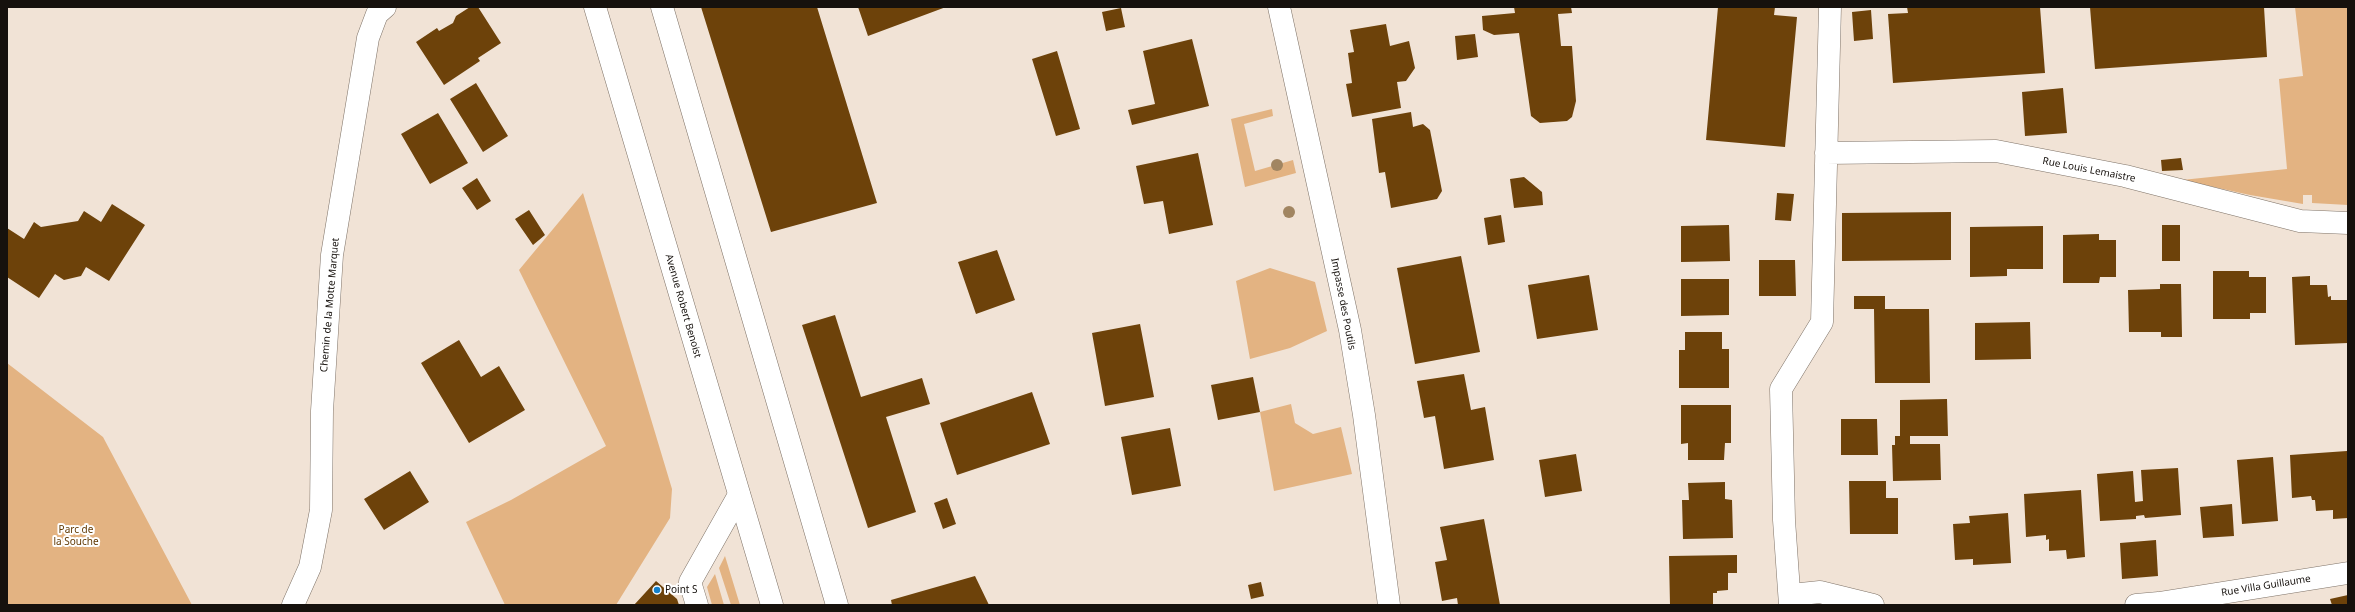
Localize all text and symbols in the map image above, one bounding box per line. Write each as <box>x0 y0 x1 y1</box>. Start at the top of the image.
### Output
street label: Rue Louis Lemaistre <box>2041 155 2137 185</box>
street label: Chemin de la Motte Marquet <box>318 237 342 373</box>
street label: Avenue Robert Benoist <box>662 253 704 359</box>
street label: Impasse des Poutils <box>1328 257 1358 351</box>
park label: Parc de la Souche <box>53 524 99 548</box>
street label: Rue Villa Guillaume <box>2220 573 2312 599</box>
place label: Point S <box>665 584 698 596</box>
marker: Point S <box>652 585 662 595</box>

